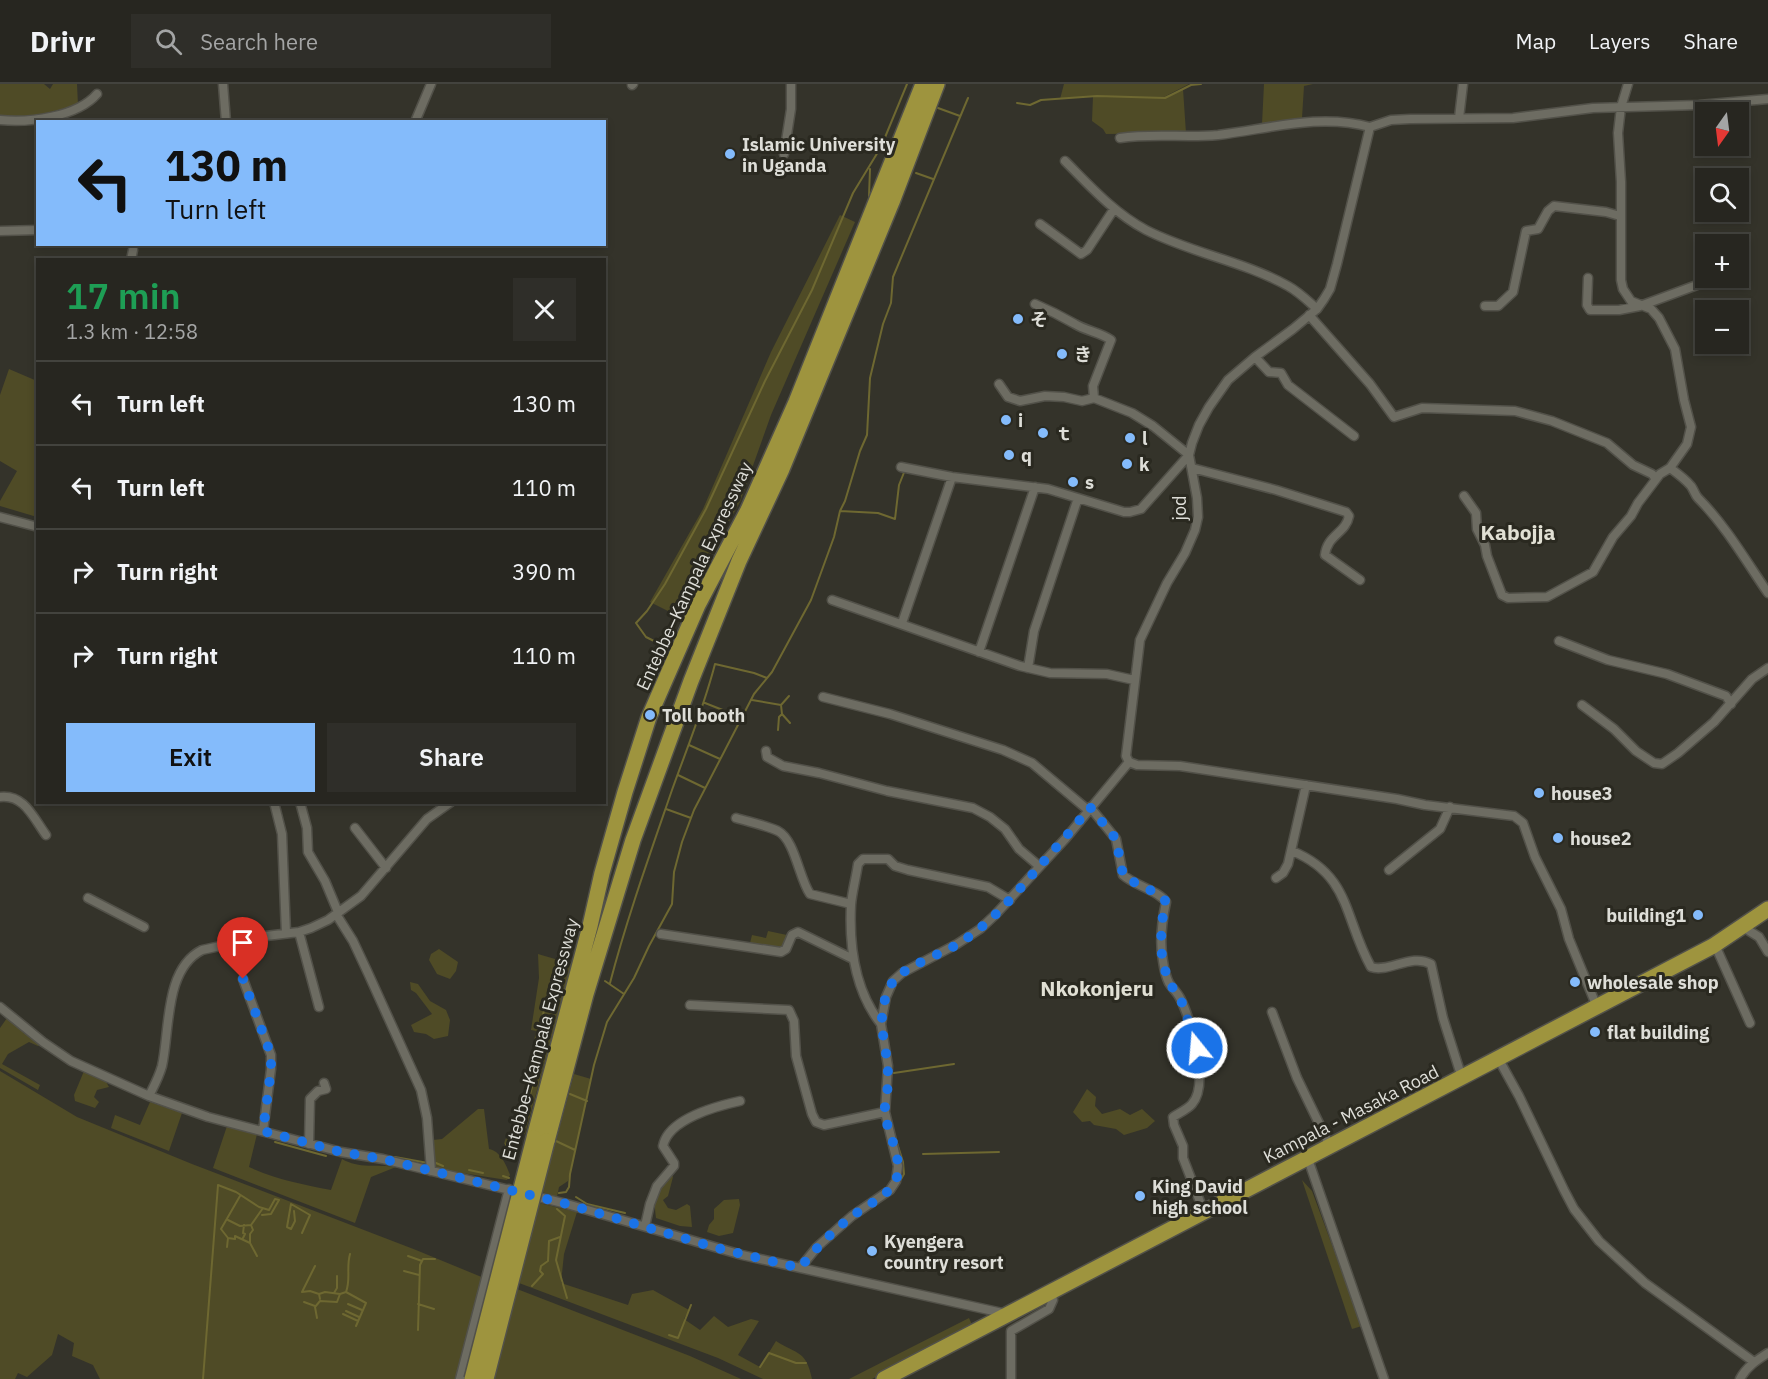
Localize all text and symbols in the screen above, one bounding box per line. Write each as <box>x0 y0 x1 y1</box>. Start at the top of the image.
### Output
search box <box>131 14 551 68</box>
text: Drivr <box>30 23 95 60</box>
icon: search <box>152 25 185 58</box>
text: Search here <box>200 27 318 56</box>
text: Map <box>1516 27 1556 55</box>
text: Layers <box>1589 27 1651 55</box>
text: Share <box>1684 27 1738 55</box>
north arrow <box>1695 102 1749 156</box>
map controls <box>1695 102 1749 354</box>
place label: Islamic University in Uganda <box>742 133 896 177</box>
text: 130 m <box>165 138 288 193</box>
icon: left <box>66 144 144 222</box>
marker: Islamic University in Uganda <box>723 147 737 161</box>
button: search <box>1695 168 1749 222</box>
text: Turn left <box>165 191 266 226</box>
button: + <box>1695 234 1749 288</box>
text: 17 min <box>66 272 181 319</box>
button: close <box>513 278 576 341</box>
button: − <box>1695 300 1749 354</box>
place label: そ <box>1030 308 1048 331</box>
marker: そ <box>1011 312 1025 326</box>
text: 1.3 km · 12:58 <box>66 318 198 345</box>
place label: き <box>1074 343 1092 366</box>
marker: き <box>1055 347 1069 361</box>
icon: left <box>66 387 99 420</box>
text: Turn left <box>117 389 205 418</box>
text: 130 m <box>512 389 576 418</box>
place label: i <box>1018 409 1023 432</box>
marker: i <box>999 413 1013 427</box>
place label: ｔ <box>1055 422 1073 445</box>
marker: ｔ <box>1036 426 1050 440</box>
place label: l <box>1142 427 1148 450</box>
marker: l <box>1123 431 1137 445</box>
place label: q <box>1021 444 1032 467</box>
marker: q <box>1002 448 1016 462</box>
place label: k <box>1139 453 1150 476</box>
marker: k <box>1120 457 1134 471</box>
street label: Entebbe–Kampala Expressway <box>631 458 757 694</box>
icon: left <box>66 471 99 504</box>
place label: s <box>1085 471 1094 494</box>
text: Turn left <box>117 473 205 502</box>
text: 110 m <box>512 473 576 502</box>
marker: s <box>1066 475 1080 489</box>
street label: jod <box>1168 495 1191 521</box>
district label: Kabojja <box>1481 518 1556 546</box>
icon: right <box>66 555 99 588</box>
text: Turn right <box>117 557 218 586</box>
text: 390 m <box>512 557 576 586</box>
icon: right <box>66 639 99 672</box>
text: Turn right <box>117 641 218 670</box>
text: 110 m <box>512 641 576 670</box>
place label: Toll booth <box>662 704 745 727</box>
marker: Toll booth <box>643 708 657 722</box>
button: Exit <box>66 723 315 792</box>
button: Share <box>327 723 576 792</box>
place label: house3 <box>1551 782 1613 805</box>
marker: house3 <box>1532 786 1546 800</box>
place label: house2 <box>1570 827 1632 850</box>
marker: house2 <box>1551 831 1565 845</box>
place label: building1 <box>1606 904 1686 927</box>
marker: building1 <box>1691 908 1705 922</box>
street label: Entebbe–Kampala Expressway <box>497 915 583 1162</box>
pin <box>217 917 268 979</box>
icon: arrive <box>226 926 259 959</box>
place label: wholesale shop <box>1587 971 1719 994</box>
district label: Nkokonjeru <box>1040 974 1154 1002</box>
marker: wholesale shop <box>1568 975 1582 989</box>
position arrow <box>1165 1016 1229 1080</box>
place label: flat building <box>1607 1021 1709 1044</box>
marker: flat building <box>1588 1025 1602 1039</box>
street label: Kampala - Masaka Road <box>1259 1060 1443 1168</box>
place label: King David high school <box>1152 1175 1248 1219</box>
marker: King David high school <box>1133 1189 1147 1203</box>
place label: Kyengera country resort <box>884 1230 1004 1274</box>
marker: Kyengera country resort <box>865 1244 879 1258</box>

